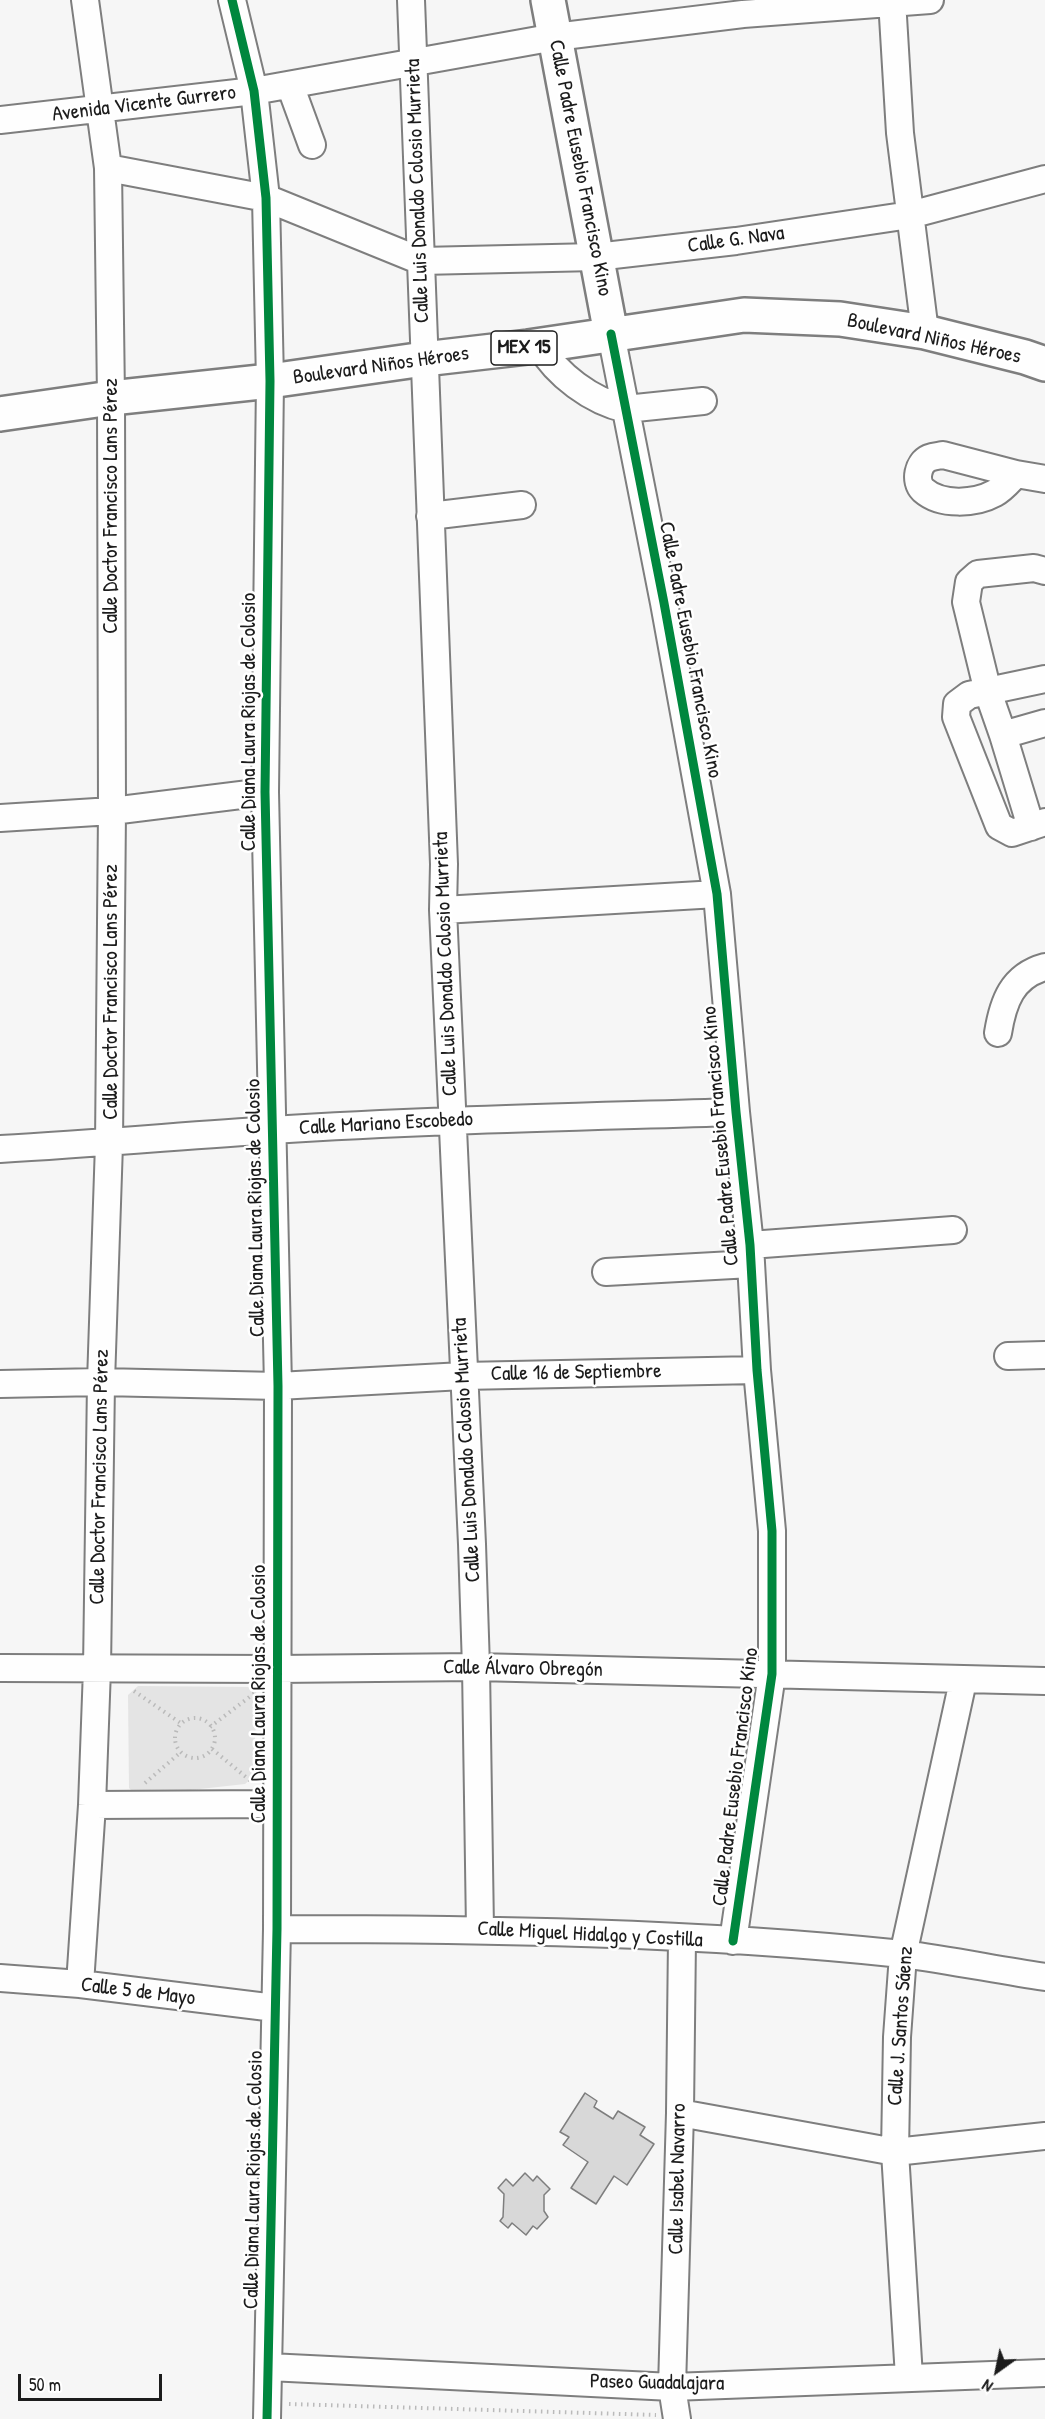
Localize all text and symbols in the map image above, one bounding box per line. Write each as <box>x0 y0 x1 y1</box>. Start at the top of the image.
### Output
street label: Calle Padre Eusebio Francisco Kino <box>543 38 617 298</box>
street label: Calle Luis Donaldo Colosio Murrieta <box>401 58 435 324</box>
street label: Avenida Vicente Gurrero <box>51 80 237 128</box>
street label: Calle G. Nava <box>686 221 786 259</box>
street label: Boulevard Niños Héroes <box>845 308 1023 370</box>
road number: MEX 15 <box>491 331 557 365</box>
street label: Boulevard Niños Héroes <box>292 341 470 391</box>
street label: Calle Doctor Francisco Lans Pérez <box>98 378 124 634</box>
street label: Calle Padre Eusebio Francisco Kino <box>653 520 727 780</box>
street label: Calle Diana Laura Riojas de Colosio <box>236 593 262 851</box>
street label: Calle Luis Donaldo Colosio Murrieta <box>429 831 463 1097</box>
street label: Calle Doctor Francisco Lans Pérez <box>98 864 124 1120</box>
street label: Calle Padre Eusebio Francisco Kino <box>697 1005 745 1267</box>
street label: Calle Diana Laura Riojas de Colosio <box>241 1079 271 1337</box>
street label: Calle Mariano Escobedo <box>298 1107 474 1141</box>
street label: Calle Luis Donaldo Colosio Murrieta <box>447 1317 487 1583</box>
street label: Calle Doctor Francisco Lans Pérez <box>85 1349 115 1605</box>
street label: Calle 16 de Septiembre <box>490 1359 662 1387</box>
street label: Calle Diana Laura Riojas de Colosio <box>246 1565 272 1823</box>
street label: Calle Padre Eusebio Francisco Kino <box>708 1646 764 1908</box>
street label: Calle Álvaro Obregón <box>443 1655 603 1683</box>
street label: Calle Miguel Hidalgo y Costilla <box>477 1917 703 1953</box>
street label: Calle J. Santos Sáenz <box>883 1945 919 2107</box>
street label: Calle 5 de Mayo <box>79 1972 197 2012</box>
street label: Calle Diana Laura Riojas de Colosio <box>239 2051 269 2309</box>
street label: Calle Isabel Navarro <box>664 2103 692 2255</box>
north arrow <box>967 2341 1027 2401</box>
scale bar <box>21 2362 165 2400</box>
street label: Paseo Guadalajara <box>590 2369 724 2397</box>
text: 50 m <box>29 2372 61 2397</box>
text: N <box>978 2375 997 2398</box>

